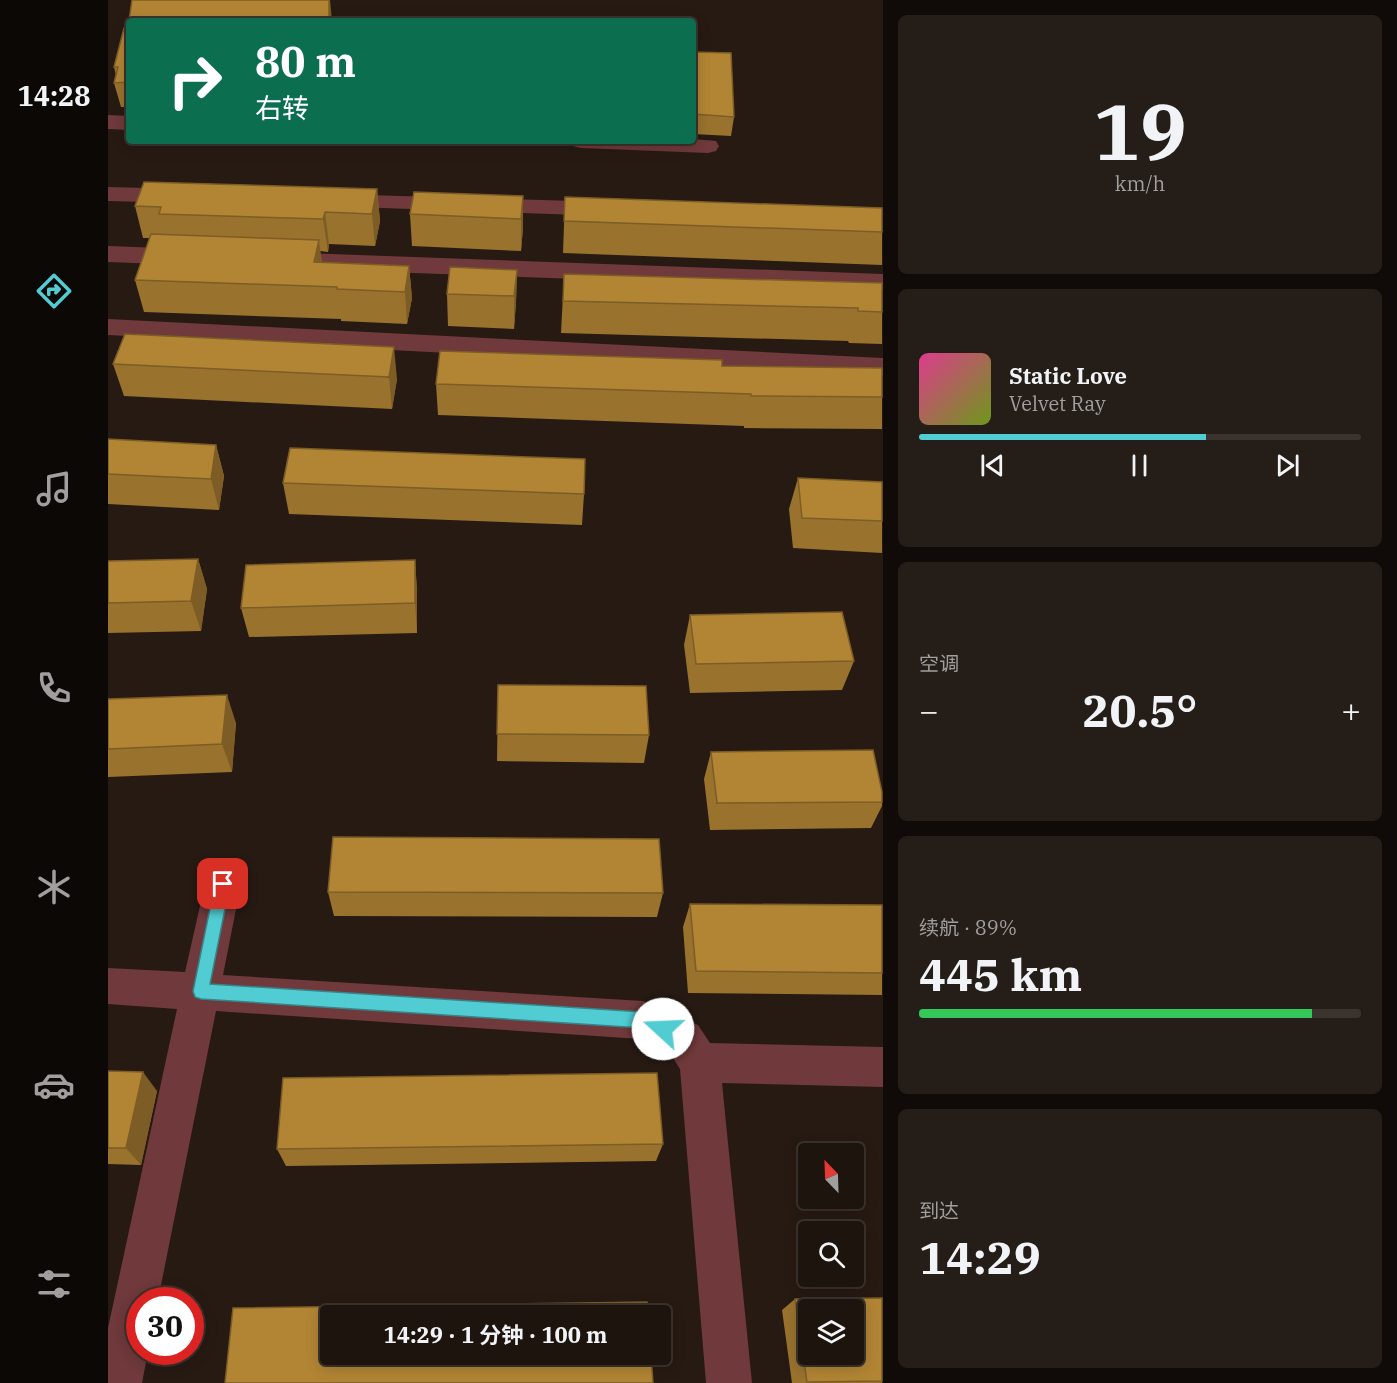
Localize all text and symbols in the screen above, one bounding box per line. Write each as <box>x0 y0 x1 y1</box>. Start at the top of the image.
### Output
text: 80 m <box>255 34 356 89</box>
icon: right <box>156 42 234 120</box>
text: 14:28 <box>18 78 90 113</box>
text: 19 <box>1093 80 1187 181</box>
text: 右转 <box>255 90 309 125</box>
text: km/h <box>1115 170 1165 197</box>
icon: directions <box>33 270 75 312</box>
text: Static Love <box>1009 361 1127 390</box>
text: Velvet Ray <box>1009 390 1106 417</box>
icon: previous <box>976 449 1009 482</box>
icon: pause <box>1123 449 1156 482</box>
icon: next <box>1271 449 1304 482</box>
icon: music <box>33 468 75 510</box>
text: 空调 <box>919 650 959 677</box>
icon: phone <box>33 667 75 709</box>
text: 20.5° <box>1083 681 1197 739</box>
text: − <box>919 689 939 732</box>
text: + <box>1341 689 1361 732</box>
pin <box>197 858 248 909</box>
icon: climate <box>33 866 75 908</box>
icon: arrive <box>206 867 239 900</box>
text: 续航 · 89% <box>919 914 1017 941</box>
text: 445 km <box>919 945 1082 1003</box>
position arrow <box>631 997 695 1061</box>
icon: car <box>33 1064 75 1106</box>
north arrow <box>798 1143 864 1209</box>
map controls <box>798 1143 864 1365</box>
text: 到达 <box>919 1197 959 1224</box>
button: search <box>798 1221 864 1287</box>
text: 14:29 <box>919 1228 1041 1286</box>
icon: filters <box>33 1263 75 1305</box>
speed limit sign: 30 <box>126 1287 204 1365</box>
button: layers <box>798 1299 864 1365</box>
text: 14:29 · 1 分钟 · 100 m <box>384 1320 607 1349</box>

